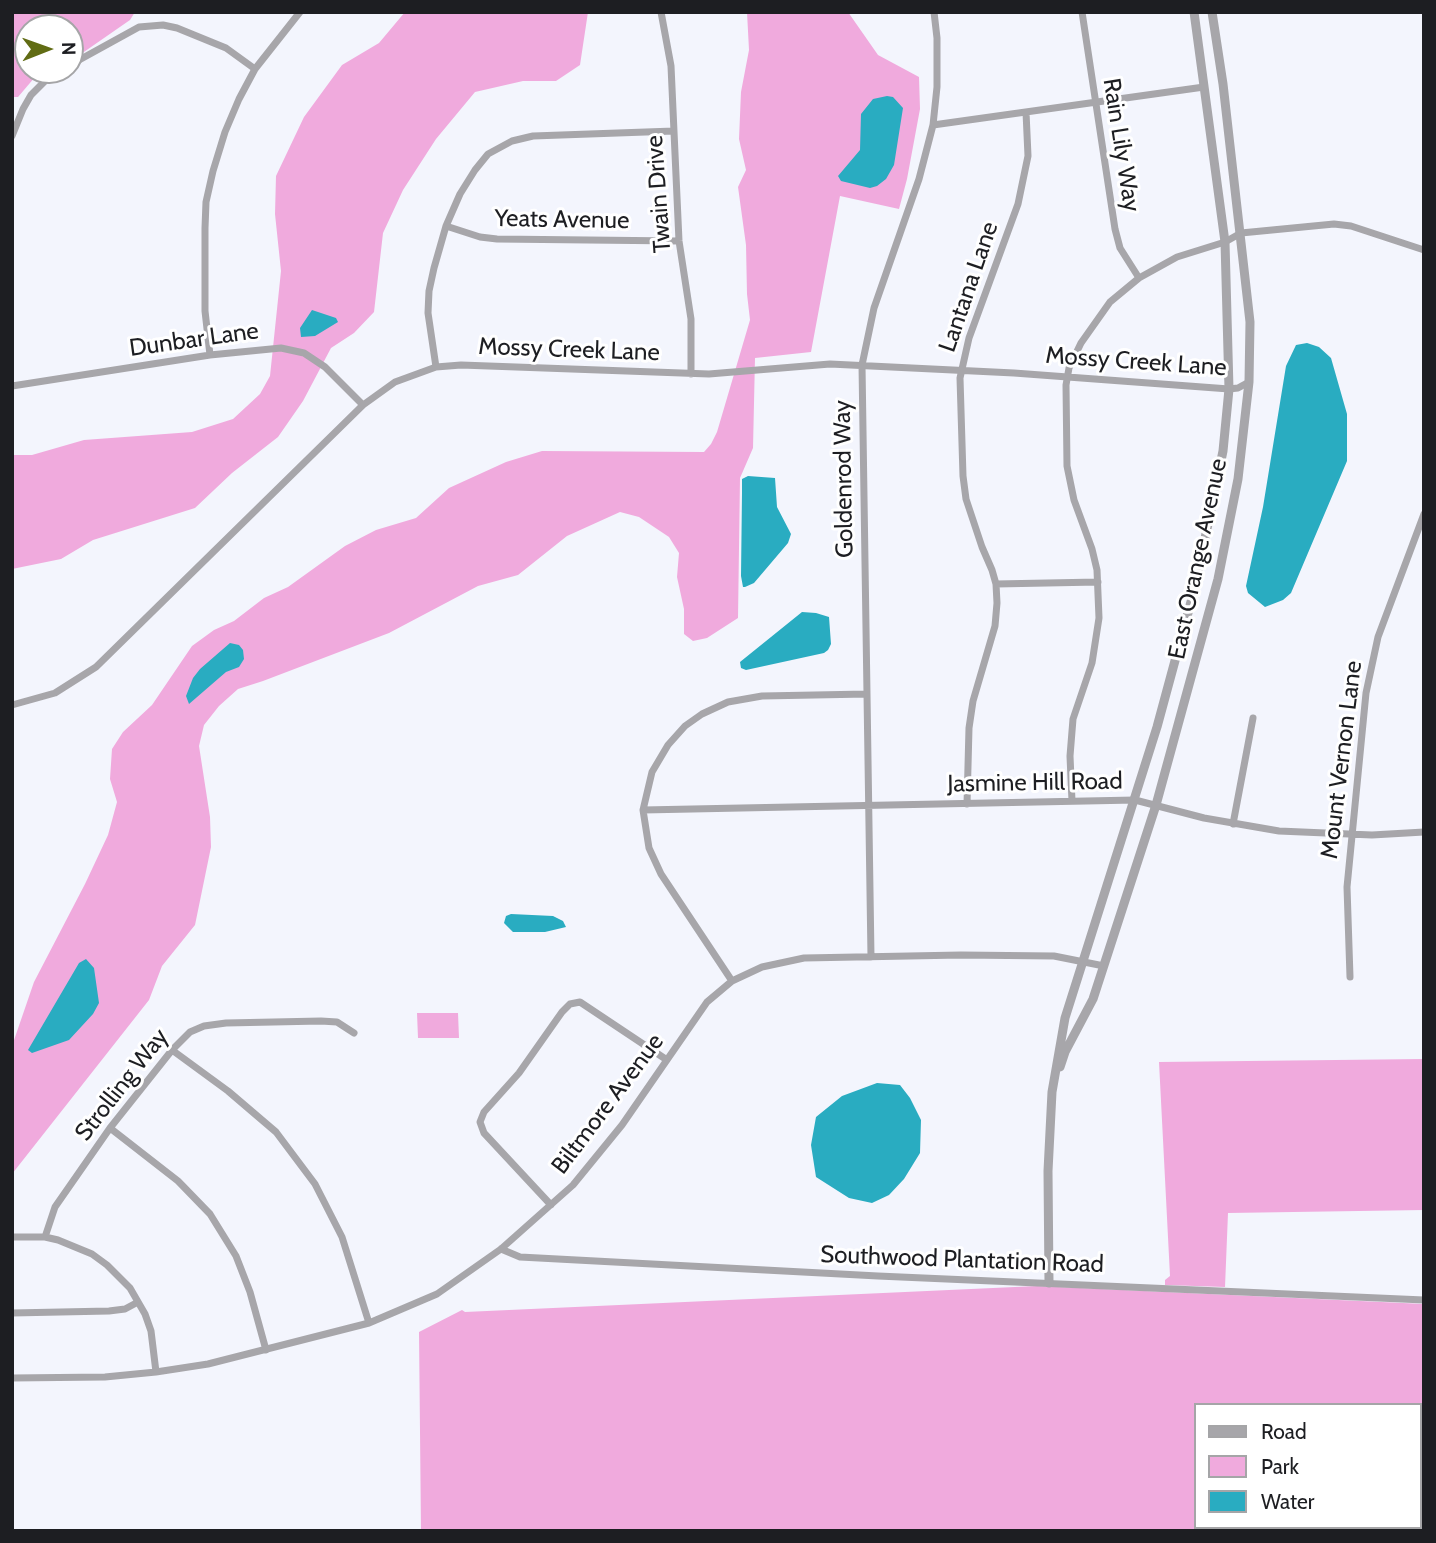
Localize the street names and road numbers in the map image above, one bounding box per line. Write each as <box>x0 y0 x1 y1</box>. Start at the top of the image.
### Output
street label: Rain Lily Way <box>1096 76 1146 214</box>
street label: Twain Drive <box>641 134 677 254</box>
street label: Yeats Avenue <box>494 204 630 236</box>
street label: Lantana Lane <box>933 218 1005 356</box>
street label: Dunbar Lane <box>127 317 261 363</box>
street label: Mossy Creek Lane <box>478 332 660 368</box>
street label: Mossy Creek Lane <box>1044 341 1228 383</box>
street label: Goldenrod Way <box>828 400 860 558</box>
street label: East Orange Avenue <box>1163 456 1233 662</box>
street label: Mount Vernon Lane <box>1316 659 1368 861</box>
street label: Jasmine Hill Road <box>947 767 1123 799</box>
street label: Strolling Way <box>69 1023 175 1147</box>
street label: Biltmore Avenue <box>546 1028 670 1180</box>
street label: Southwood Plantation Road <box>820 1241 1104 1279</box>

